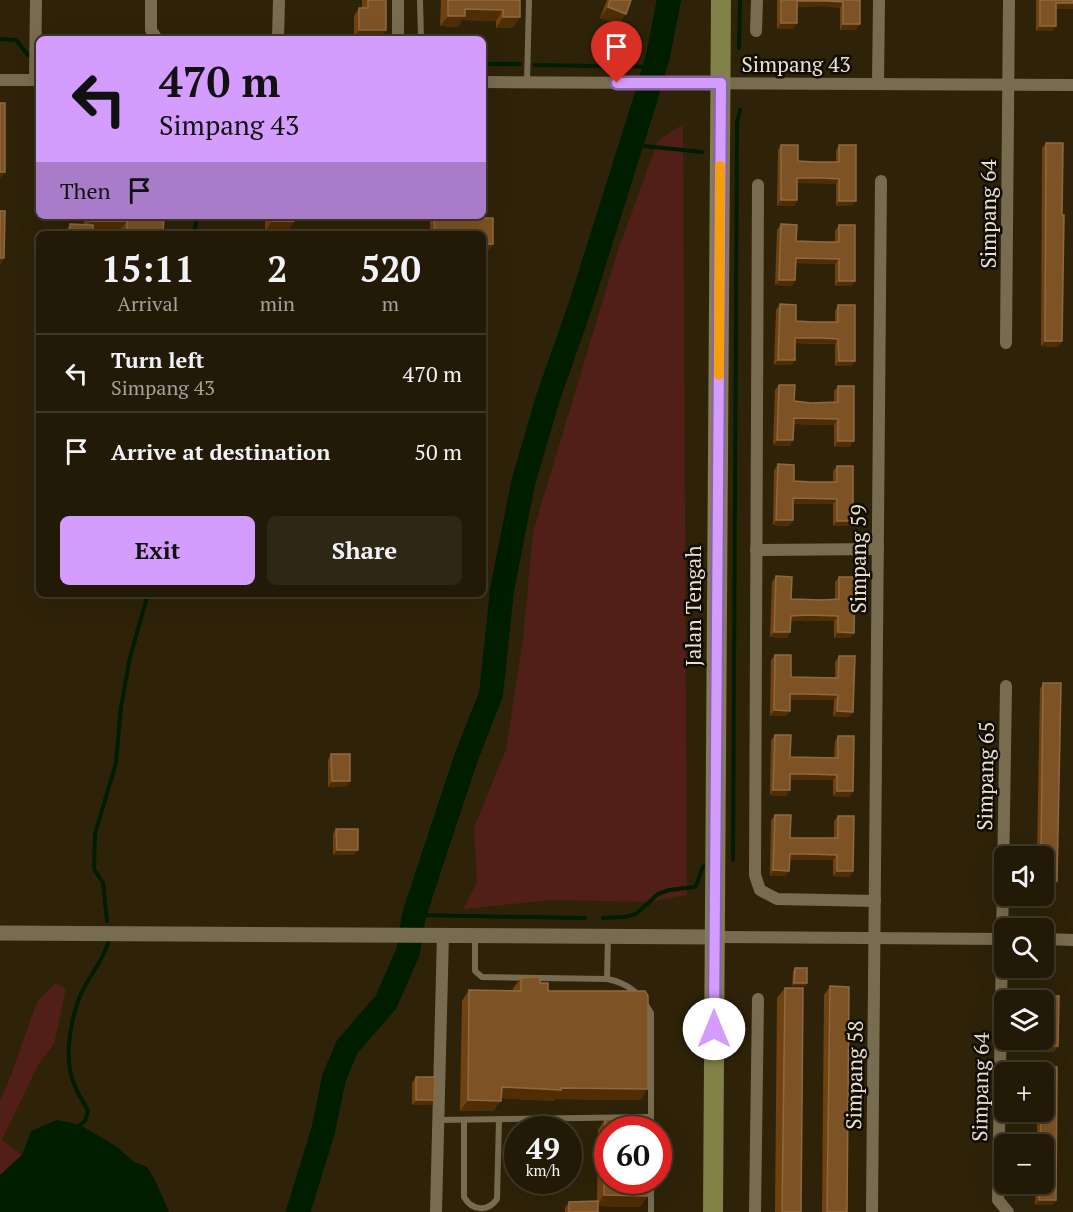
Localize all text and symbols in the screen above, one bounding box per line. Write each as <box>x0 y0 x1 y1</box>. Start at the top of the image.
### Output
pin <box>591 21 642 83</box>
icon: arrive <box>600 30 633 63</box>
street label: Simpang 43 <box>741 50 851 78</box>
text: 470 m <box>159 53 280 109</box>
icon: left <box>60 60 138 138</box>
text: Simpang 43 <box>159 107 299 143</box>
street label: Simpang 64 <box>974 159 1002 269</box>
icon: arrive <box>123 174 156 207</box>
text: Then <box>60 176 111 205</box>
text: 15:11 <box>101 245 195 292</box>
text: 2 <box>267 245 288 292</box>
text: 520 <box>360 245 421 292</box>
text: Arrival <box>117 290 179 317</box>
text: min <box>260 290 295 317</box>
text: m <box>382 290 399 317</box>
text: Turn left <box>111 345 204 374</box>
icon: left <box>60 357 93 390</box>
text: 470 m <box>402 359 462 388</box>
text: Simpang 43 <box>111 374 215 401</box>
icon: arrive <box>60 435 93 468</box>
text: Arrive at destination <box>111 437 330 466</box>
text: 50 m <box>414 437 462 466</box>
street label: Simpang 59 <box>844 504 872 614</box>
button: Exit <box>60 516 255 585</box>
button: Share <box>267 516 462 585</box>
street label: Jalan Tengah <box>679 546 707 666</box>
street label: Simpang 65 <box>970 721 1000 831</box>
map controls <box>994 846 1054 1194</box>
button: sound <box>994 846 1054 906</box>
button: search <box>994 918 1054 978</box>
button: layers <box>994 990 1054 1050</box>
position arrow <box>682 997 746 1061</box>
street label: Simpang 58 <box>839 1020 869 1130</box>
street label: Simpang 64 <box>965 1031 995 1142</box>
button: + <box>994 1062 1054 1122</box>
speed limit sign: 60 <box>594 1116 672 1194</box>
text: 49 <box>526 1128 560 1168</box>
button: − <box>994 1134 1054 1194</box>
text: km/h <box>526 1160 560 1180</box>

